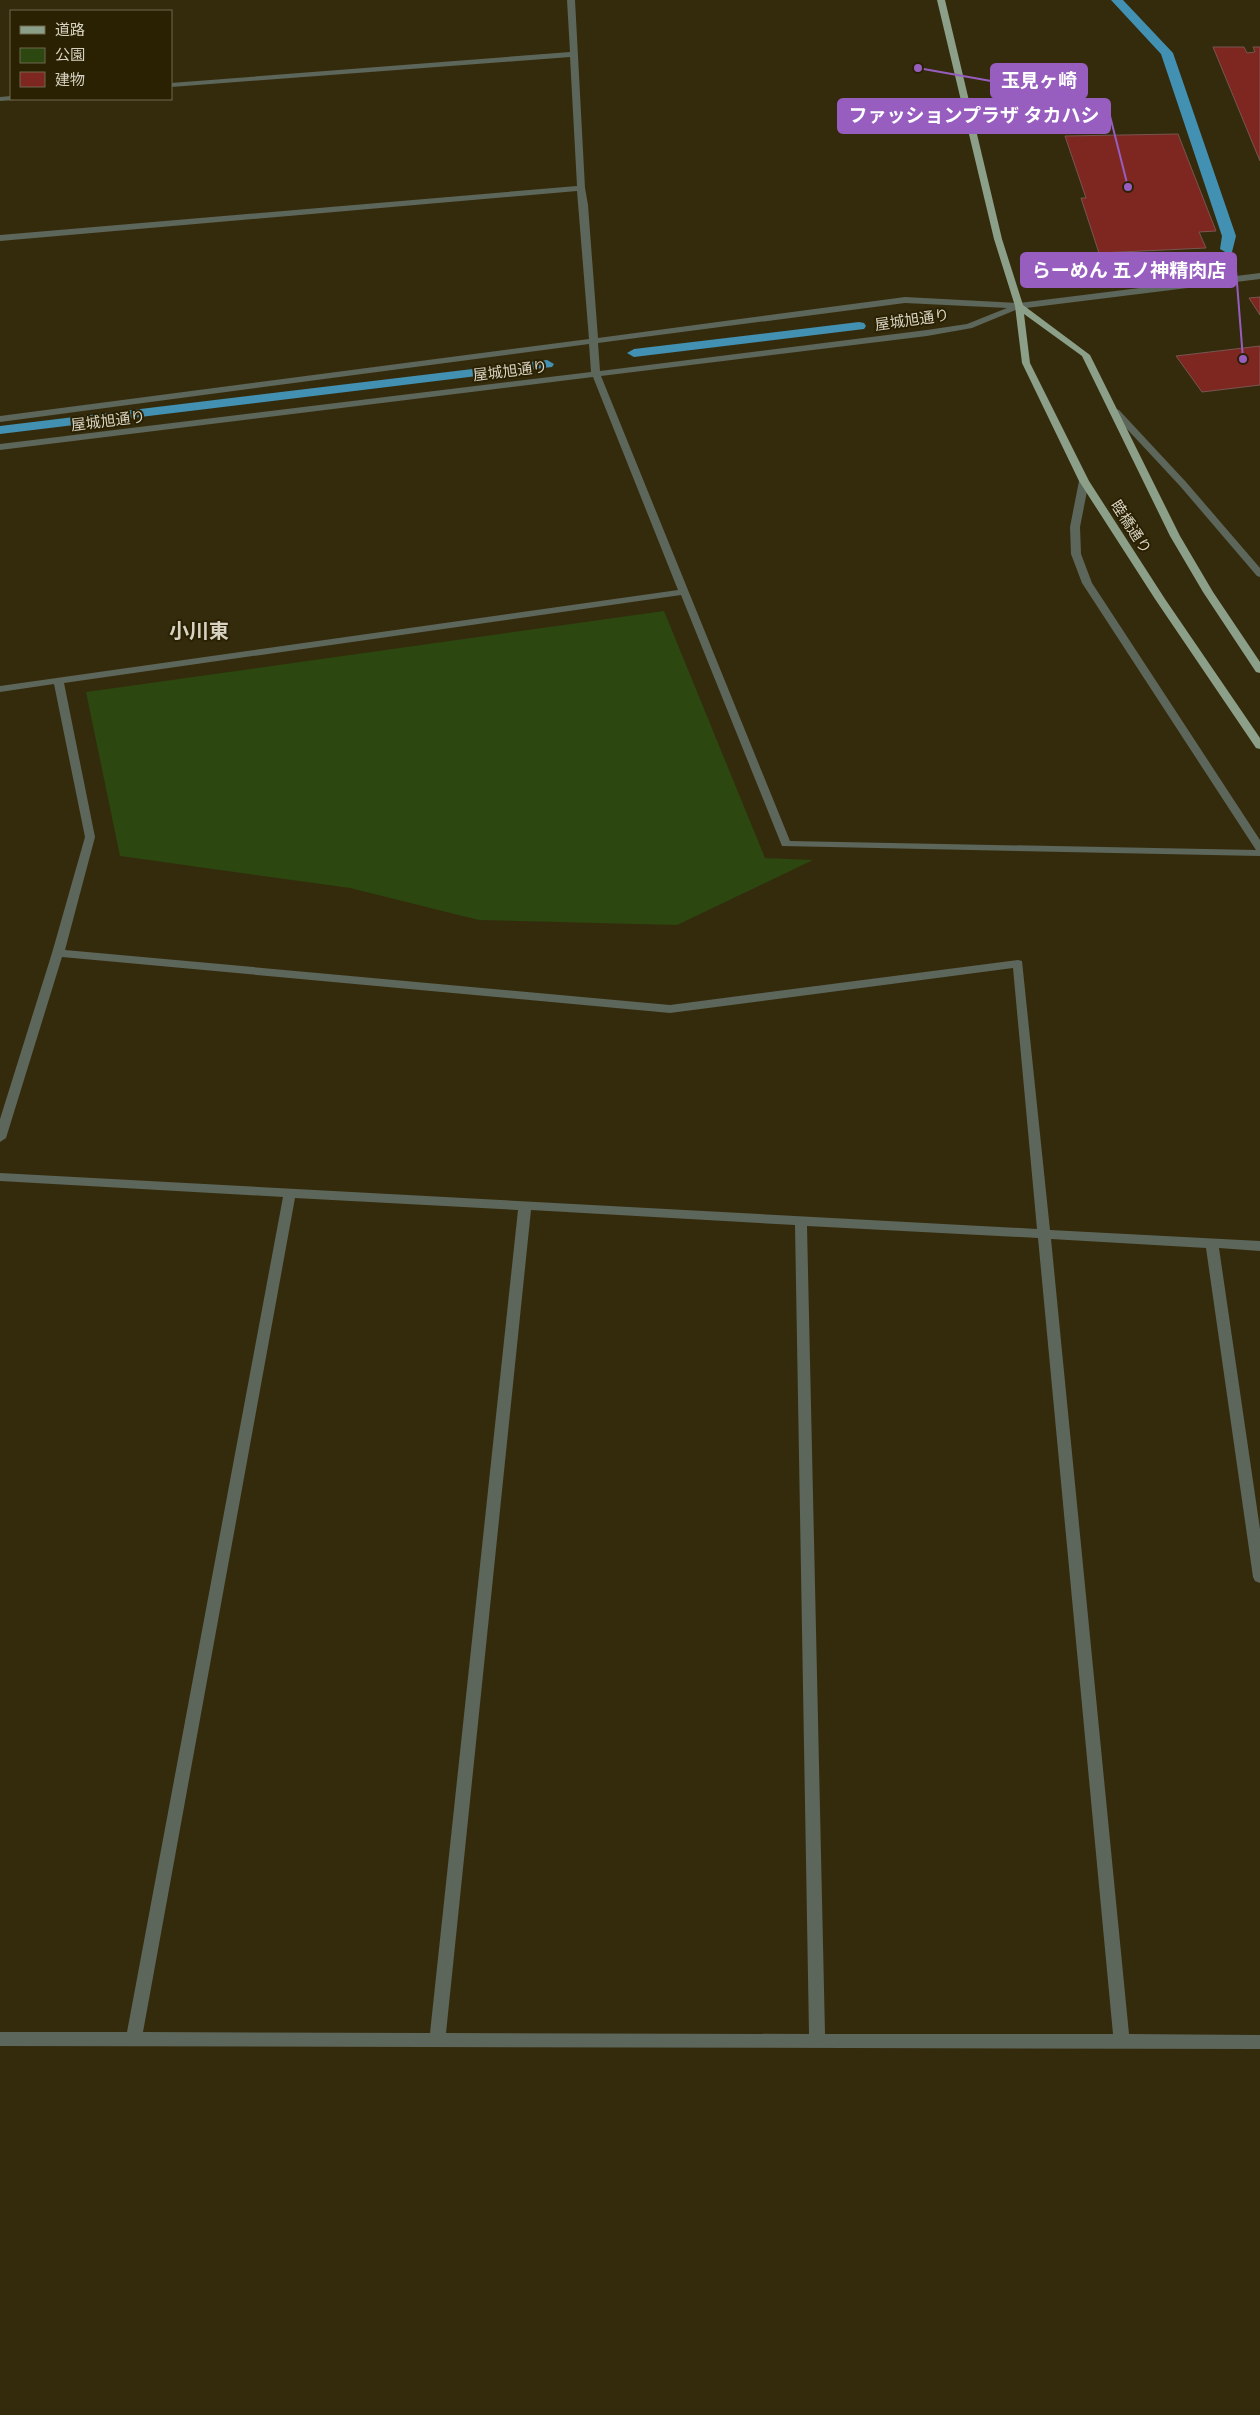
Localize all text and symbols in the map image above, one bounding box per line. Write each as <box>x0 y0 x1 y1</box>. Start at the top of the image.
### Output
legend <box>10 10 172 100</box>
text: 道路 <box>55 21 85 39</box>
text: 公園 <box>55 46 85 64</box>
callout: 玉見ヶ崎 <box>991 64 1087 98</box>
text: 玉見ヶ崎 <box>1001 69 1077 91</box>
text: 建物 <box>55 71 85 89</box>
callout: ファッションプラザ タカハシ <box>838 99 1110 133</box>
text: ファッションプラザ タカハシ <box>849 104 1100 126</box>
callout: らーめん 五ノ神精肉店 <box>1021 253 1236 287</box>
text: らーめん 五ノ神精肉店 <box>1032 259 1226 281</box>
street label: 屋城旭通り <box>874 306 950 334</box>
street label: 屋城旭通り <box>472 357 548 385</box>
street label: 屋城旭通り <box>70 407 146 435</box>
street label: 睦橋通り <box>1107 497 1155 557</box>
district label: 小川東 <box>169 619 229 643</box>

